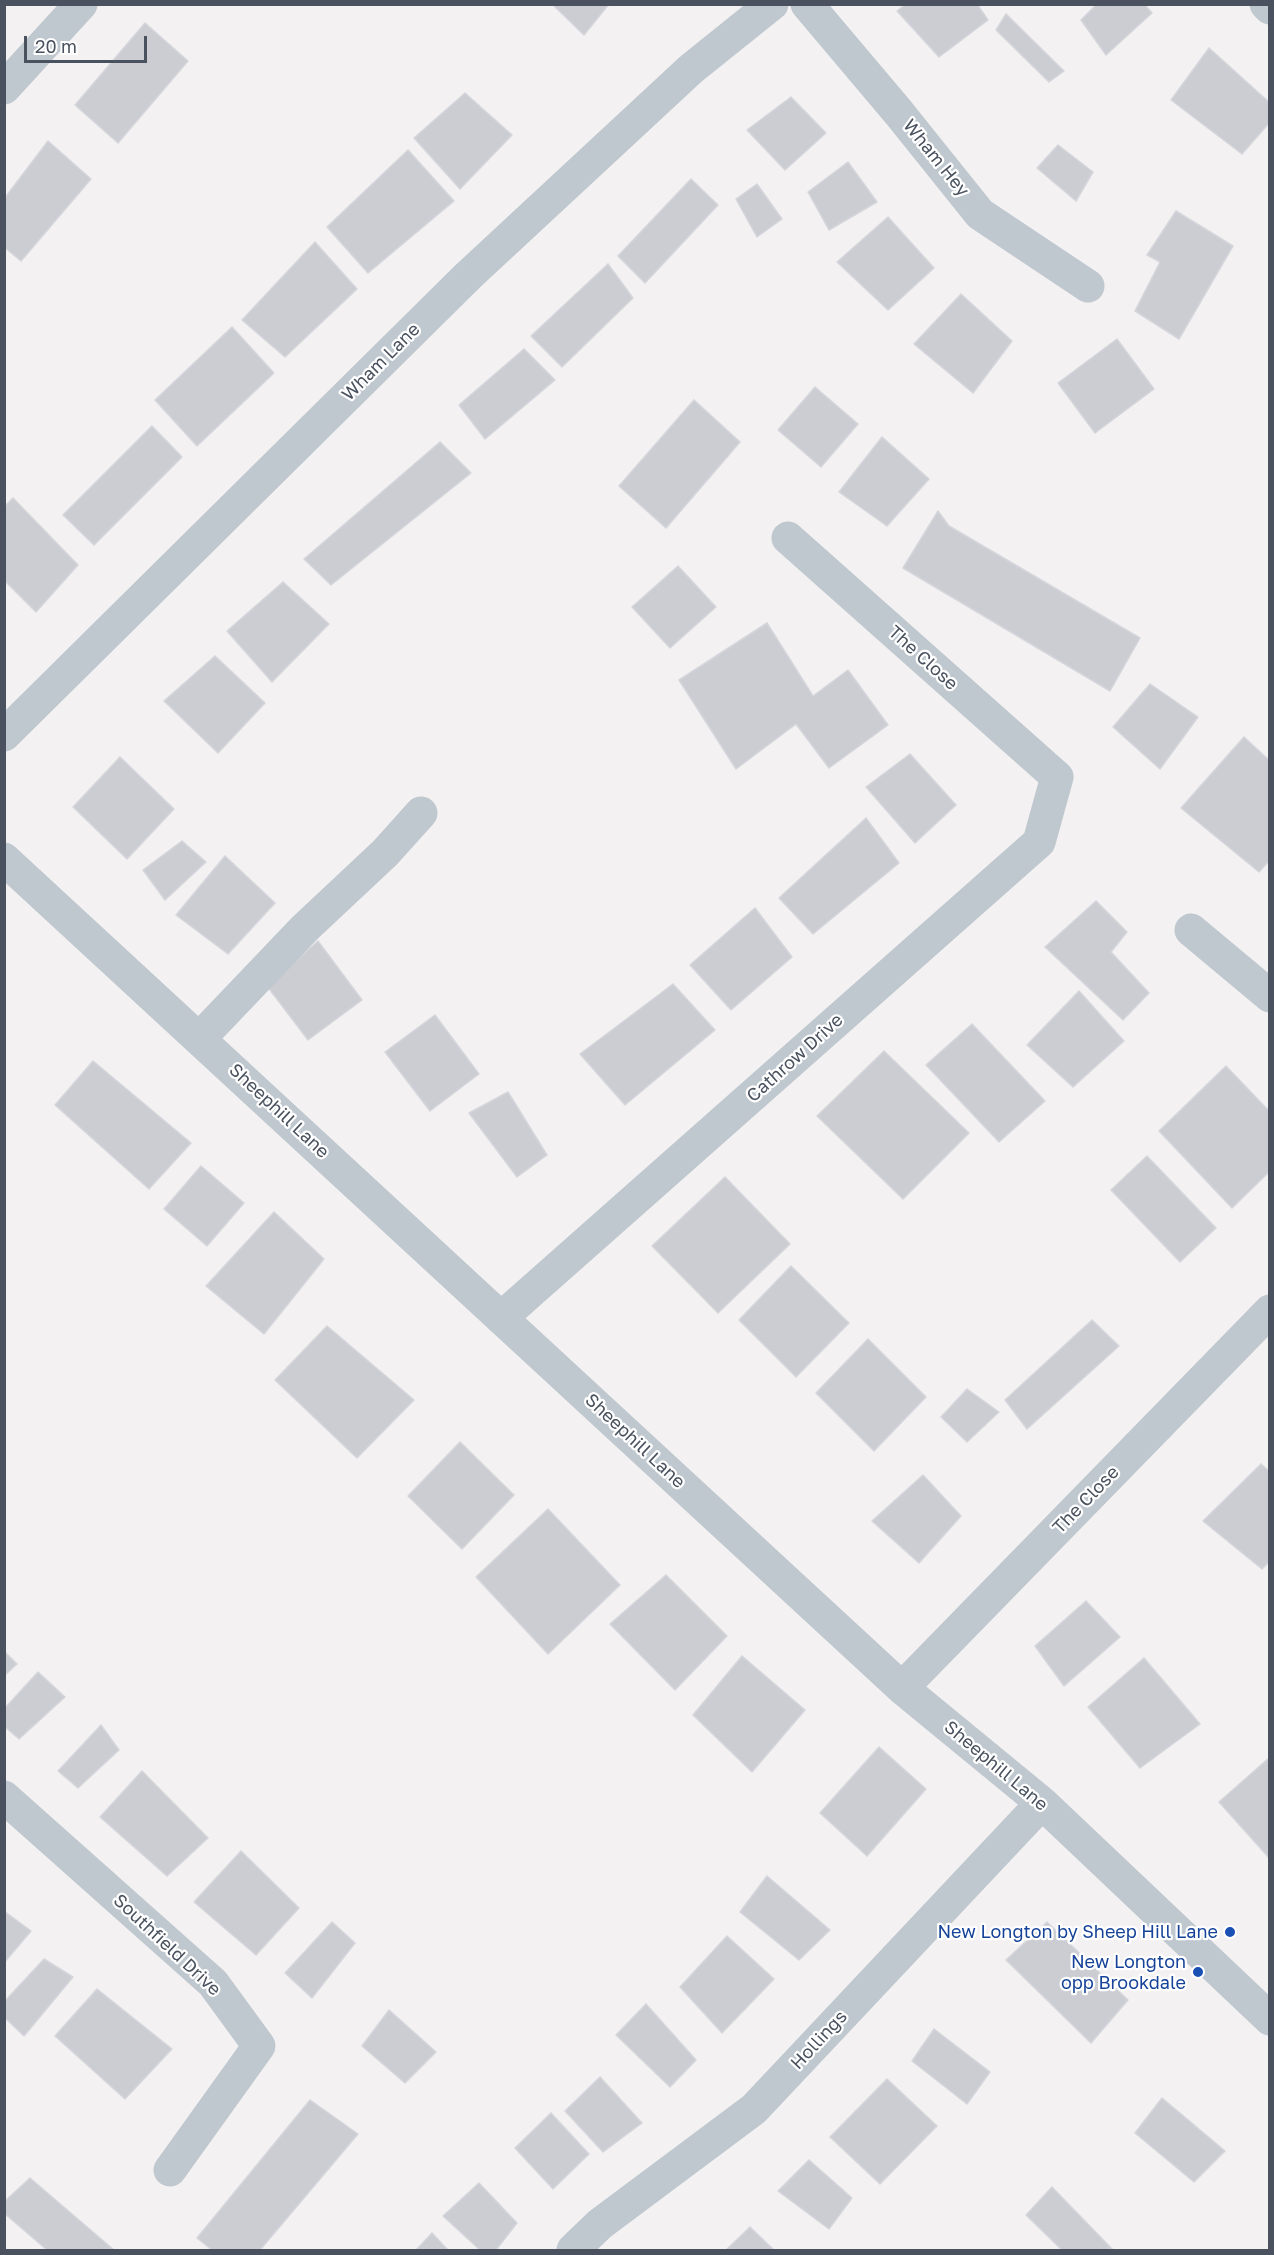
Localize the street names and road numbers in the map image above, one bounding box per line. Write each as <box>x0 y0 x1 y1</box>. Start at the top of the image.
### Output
street label: Wham Hey <box>898 115 974 201</box>
street label: Wham Lane <box>338 319 424 405</box>
street label: The Close <box>884 621 962 695</box>
street label: Cathrow Drive <box>743 1009 847 1107</box>
street label: Sheephill Lane <box>225 1059 333 1163</box>
street label: Sheephill Lane <box>581 1389 689 1493</box>
street label: The Close <box>1048 1462 1124 1538</box>
street label: Sheephill Lane <box>940 1716 1052 1816</box>
street label: Southfield Drive <box>109 1890 225 2000</box>
street label: Hollings <box>786 2006 852 2074</box>

